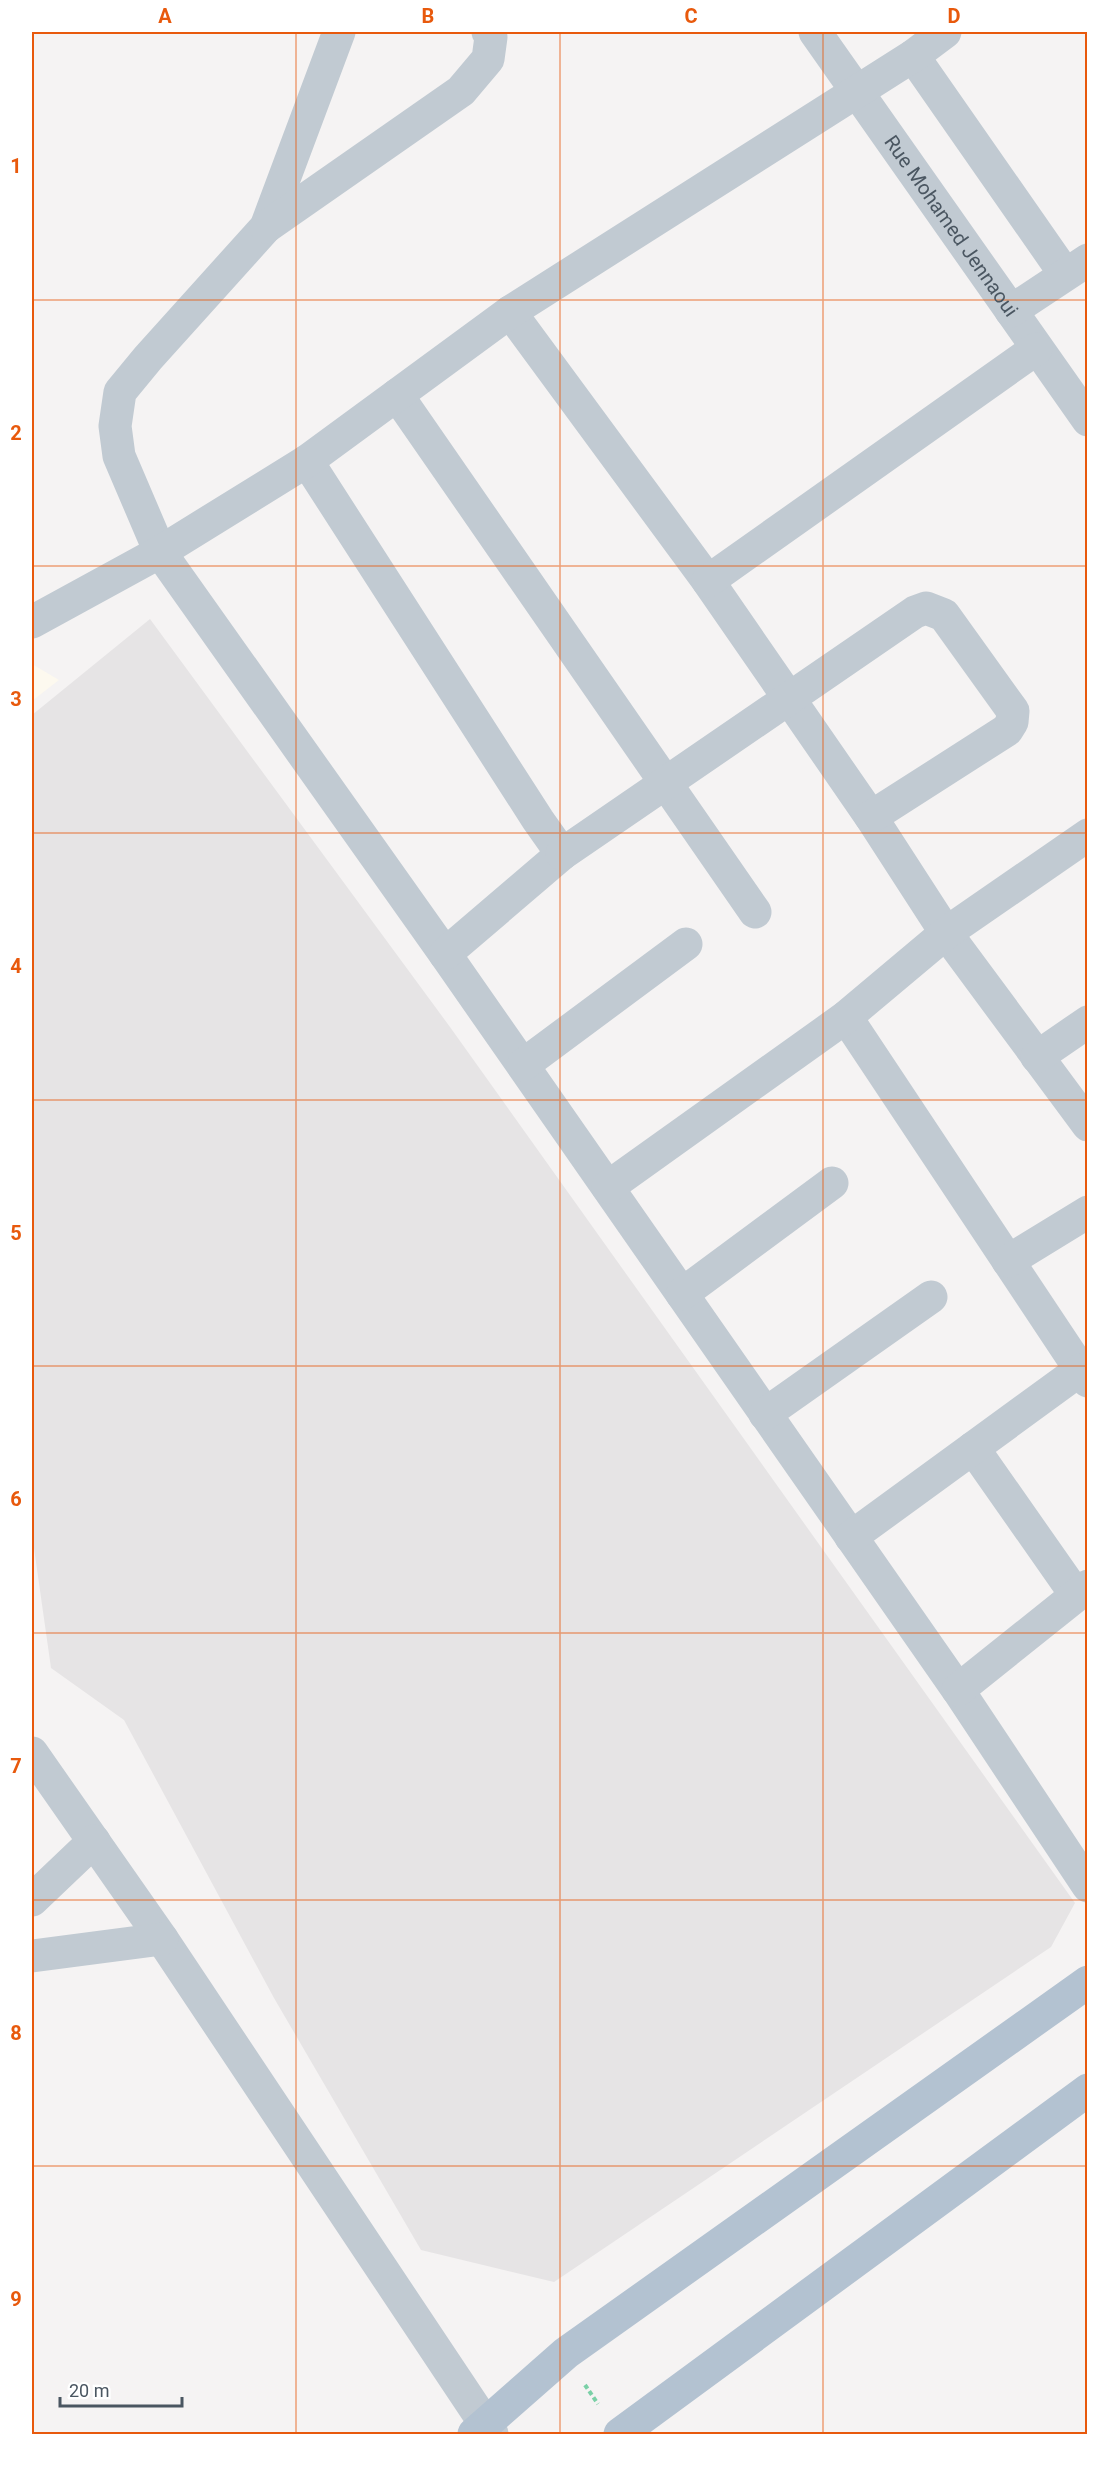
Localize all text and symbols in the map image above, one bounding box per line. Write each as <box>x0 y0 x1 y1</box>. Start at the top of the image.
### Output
text: A <box>158 4 172 28</box>
text: B <box>422 4 434 28</box>
text: C <box>684 4 698 28</box>
text: D <box>948 4 961 28</box>
street label: Rue Mohamed Jennaoui <box>879 131 1023 321</box>
text: 1 <box>10 154 22 178</box>
text: 2 <box>10 421 22 445</box>
text: 3 <box>10 687 22 711</box>
text: 4 <box>10 954 22 978</box>
text: 5 <box>10 1221 22 1245</box>
text: 6 <box>10 1487 22 1511</box>
text: 7 <box>10 1754 22 1778</box>
text: 8 <box>10 2021 22 2045</box>
text: 9 <box>10 2287 22 2311</box>
scale bar <box>60 2370 182 2408</box>
text: 20 m <box>69 2380 109 2401</box>

